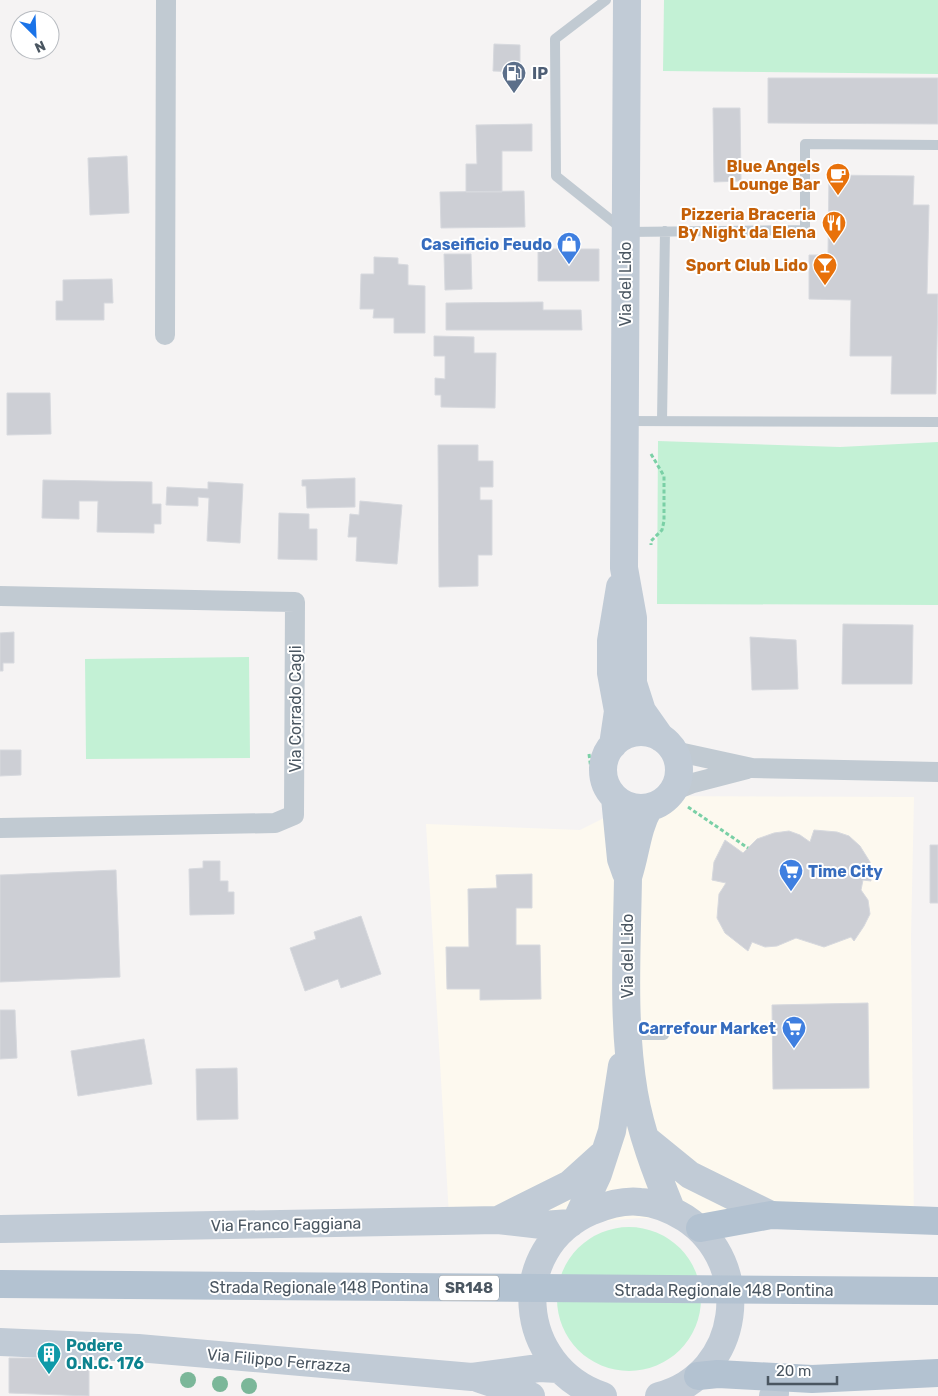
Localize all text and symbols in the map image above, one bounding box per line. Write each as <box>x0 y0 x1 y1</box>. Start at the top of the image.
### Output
north arrow <box>10 10 60 60</box>
text: N <box>32 37 48 56</box>
fuel station icon: IP <box>501 60 527 94</box>
place label: IP <box>532 64 548 83</box>
place label: Blue Angels Lounge Bar <box>727 157 821 194</box>
cafe icon: Blue Angels Lounge Bar <box>825 162 851 196</box>
place label: Pizzeria Braceria By Night da Elena <box>678 205 816 242</box>
restaurant icon: Pizzeria Braceria By Night da Elena <box>821 210 847 244</box>
shop icon: Caseificio Feudo <box>556 231 582 265</box>
place label: Caseificio Feudo <box>421 235 552 254</box>
street label: Via del Lido <box>616 242 635 326</box>
bar icon: Sport Club Lido <box>812 252 838 286</box>
place label: Sport Club Lido <box>686 256 808 275</box>
street label: Via Corrado Cagli <box>286 645 305 773</box>
supermarket icon: Time City <box>778 858 804 892</box>
place label: Time City <box>808 862 883 881</box>
street label: Via del Lido <box>618 914 637 998</box>
supermarket icon: Carrefour Market <box>781 1015 807 1049</box>
place label: Carrefour Market <box>638 1019 777 1038</box>
street label: Via Franco Faggiana <box>211 1214 361 1235</box>
road number: SR148 <box>439 1276 499 1300</box>
street label: Strada Regionale 148 Pontina <box>210 1278 428 1297</box>
street label: Strada Regionale 148 Pontina <box>615 1281 833 1300</box>
place label: Podere O.N.C. 176 <box>66 1336 144 1373</box>
building icon: Podere O.N.C. 176 <box>36 1341 62 1375</box>
street label: Via Filippo Ferrazza <box>206 1345 352 1376</box>
scale bar <box>768 1354 837 1386</box>
text: 20 m <box>776 1362 811 1380</box>

